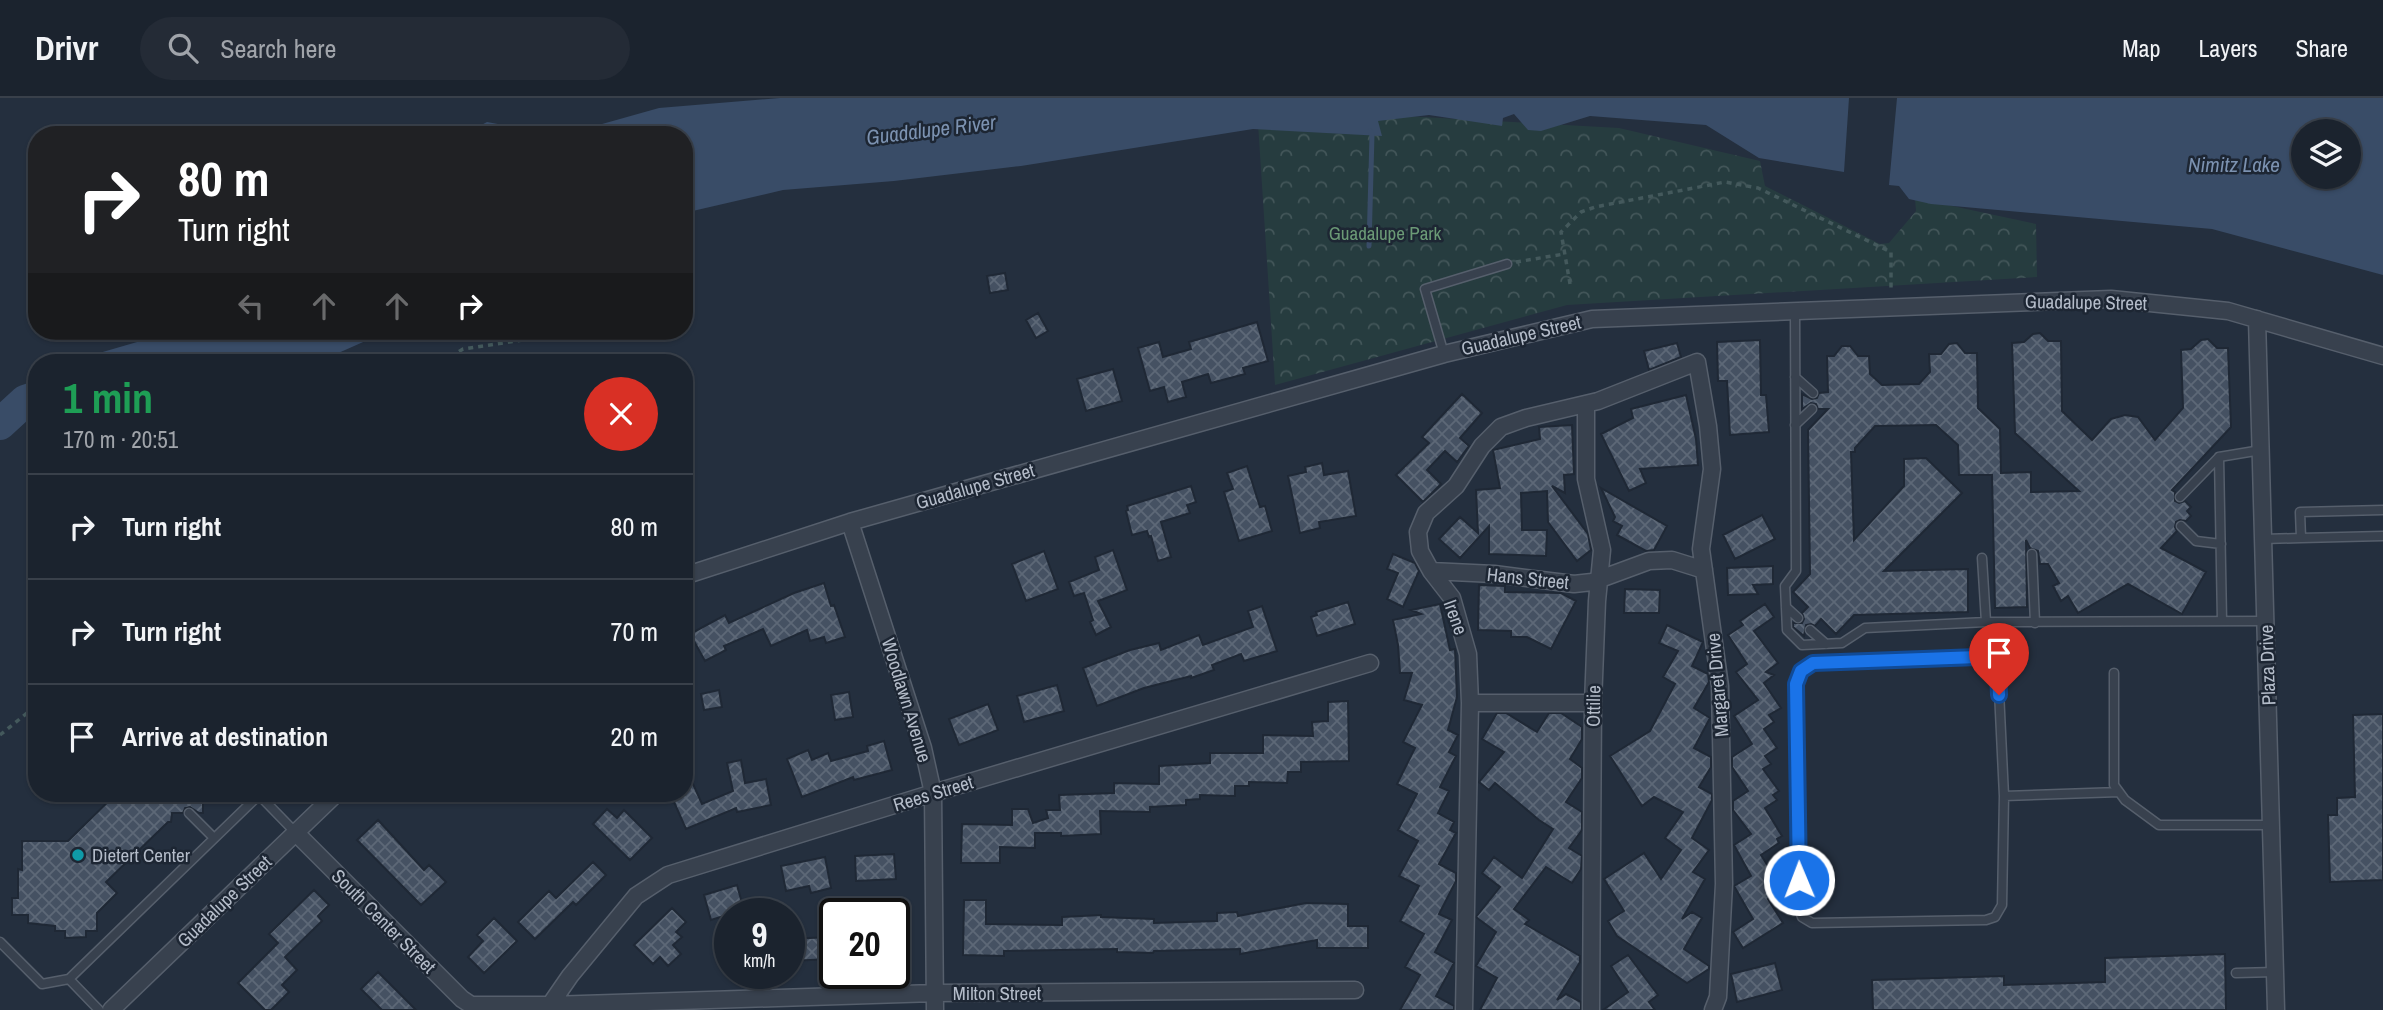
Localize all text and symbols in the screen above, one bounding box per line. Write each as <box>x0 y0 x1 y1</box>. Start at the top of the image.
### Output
search box <box>140 17 630 80</box>
text: Drivr <box>35 26 98 70</box>
icon: search <box>164 29 202 67</box>
text: Search here <box>220 31 336 66</box>
text: Map <box>2122 32 2160 64</box>
text: Layers <box>2198 32 2257 64</box>
text: Share <box>2295 32 2348 64</box>
water label: Guadalupe River <box>865 107 999 152</box>
map controls <box>2291 119 2361 189</box>
button: layers <box>2291 119 2361 189</box>
text: 80 m <box>178 145 270 211</box>
water label: Nimitz Lake <box>2188 150 2280 179</box>
icon: right <box>63 154 154 245</box>
text: Turn right <box>178 208 290 251</box>
park label: Guadalupe Park <box>1329 220 1441 246</box>
icon: left <box>232 287 270 325</box>
icon: ahead <box>305 287 343 325</box>
icon: ahead <box>378 287 416 325</box>
icon: right <box>451 287 489 325</box>
street label: Guadalupe Street <box>2025 288 2148 316</box>
street label: Guadalupe Street <box>1459 308 1584 361</box>
text: 1 min <box>63 370 153 426</box>
button: close <box>584 377 658 451</box>
text: 170 m · 20:51 <box>63 424 178 455</box>
street label: Guadalupe Street <box>913 456 1038 515</box>
icon: right <box>63 508 101 546</box>
text: Turn right <box>122 509 221 544</box>
text: 80 m <box>611 509 658 544</box>
street label: Hans Street <box>1486 561 1571 595</box>
street label: Irene <box>1438 596 1474 638</box>
icon: right <box>63 613 101 651</box>
text: Turn right <box>122 614 221 649</box>
text: 70 m <box>611 614 658 649</box>
pin <box>1969 623 2029 695</box>
street label: Plaza Drive <box>2253 624 2281 706</box>
street label: Margaret Drive <box>1700 632 1734 738</box>
icon: arrive <box>1980 634 2018 672</box>
street label: Woodlawn Avenue <box>876 635 938 765</box>
street label: Ottilie <box>1580 685 1606 727</box>
icon: arrive <box>63 718 101 756</box>
text: Arrive at destination <box>122 719 328 754</box>
text: 20 m <box>611 719 658 754</box>
street label: Rees Street <box>890 768 977 817</box>
place label: Dietert Center <box>92 842 191 868</box>
position arrow <box>1762 843 1836 917</box>
marker: Dietert Center <box>70 847 86 863</box>
street label: Guadalupe Street <box>171 849 277 953</box>
street label: South Center Street <box>326 863 442 979</box>
speed limit sign: 20 <box>819 898 910 989</box>
text: 9 <box>752 911 767 958</box>
text: km/h <box>744 948 776 973</box>
street label: Milton Street <box>953 980 1042 1006</box>

